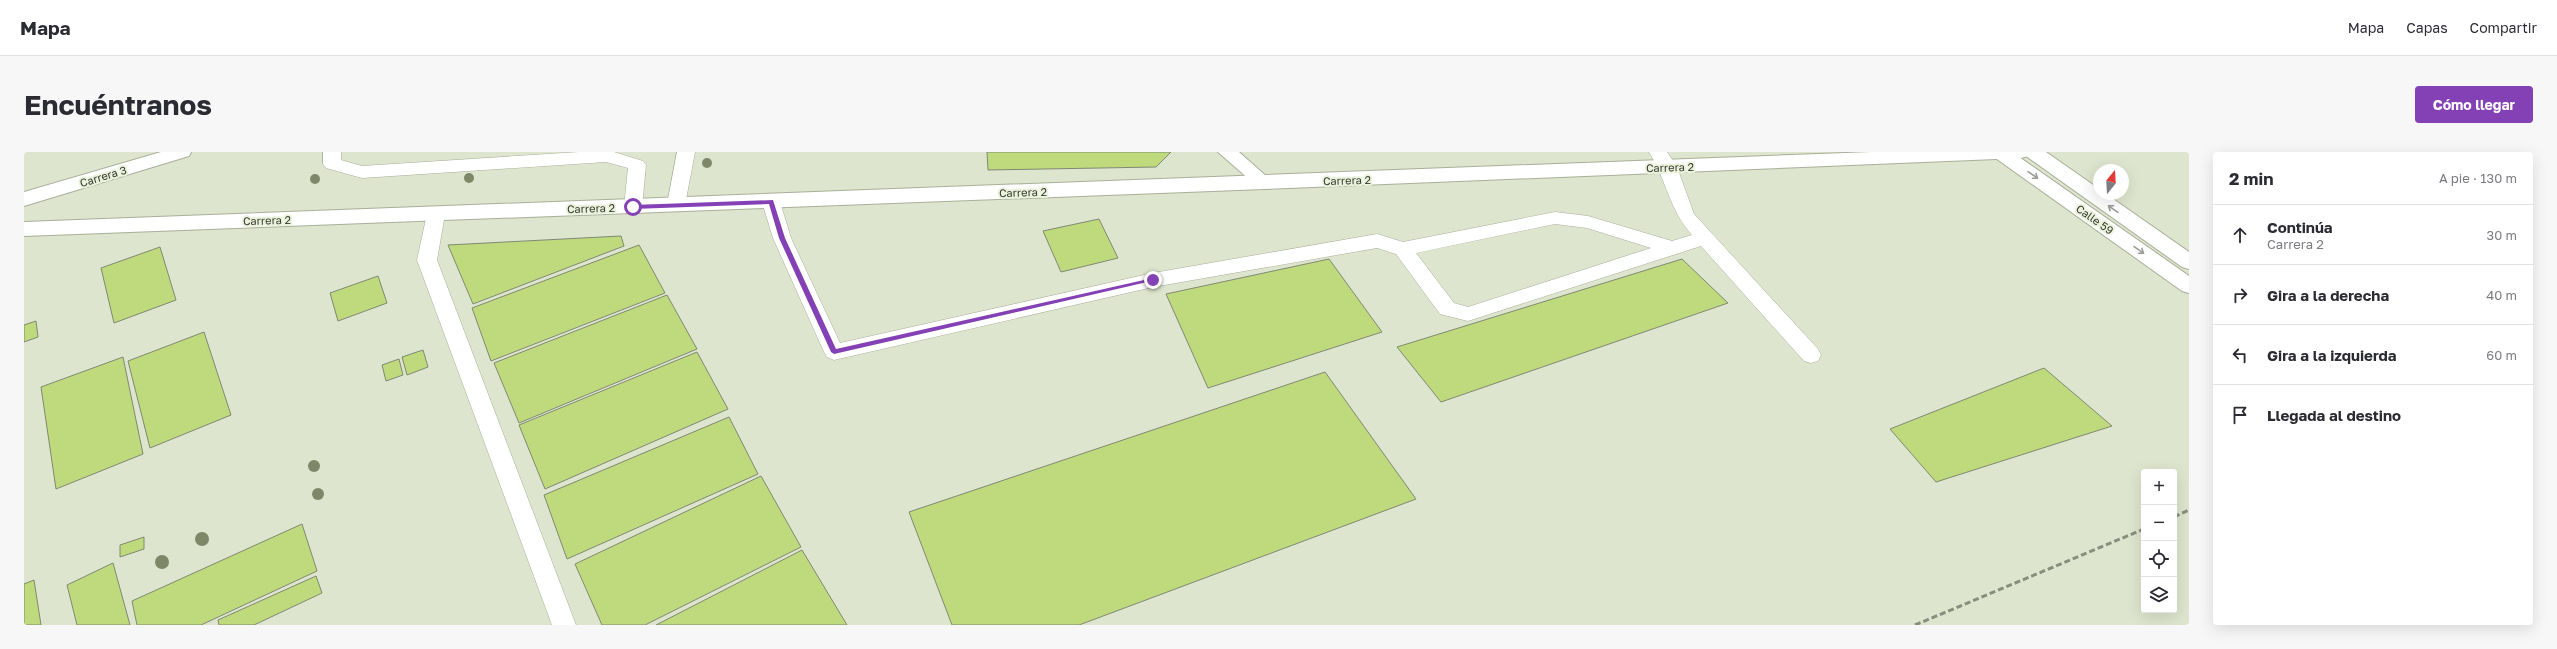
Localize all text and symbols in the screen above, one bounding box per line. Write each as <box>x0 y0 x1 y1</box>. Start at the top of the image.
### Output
text: Mapa <box>20 16 71 39</box>
text: Mapa <box>2348 19 2384 36</box>
text: Capas <box>2406 19 2448 36</box>
text: Compartir <box>2470 19 2537 36</box>
button: Cómo llegar <box>2415 86 2533 123</box>
text: Encuéntranos <box>24 88 212 121</box>
street label: Carrera 2 <box>1646 160 1694 174</box>
street label: Carrera 3 <box>78 163 128 189</box>
north arrow <box>2093 164 2129 200</box>
text: 2 min <box>2229 168 2273 189</box>
text: A pie · 130 m <box>2439 170 2517 186</box>
one-way arrow <box>2027 171 2038 179</box>
street label: Carrera 2 <box>1323 173 1371 187</box>
street label: Carrera 2 <box>999 185 1047 199</box>
route start <box>624 198 642 216</box>
street label: Carrera 2 <box>567 201 615 215</box>
street label: Calle 59 <box>2074 201 2116 237</box>
one-way arrow <box>2108 205 2119 213</box>
street label: Carrera 2 <box>243 213 291 227</box>
text: Continúa <box>2267 218 2333 236</box>
icon: ahead <box>2229 224 2251 246</box>
text: 30 m <box>2487 227 2517 243</box>
text: Carrera 2 <box>2267 236 2324 252</box>
one-way arrow <box>2133 246 2144 254</box>
route end <box>1144 271 1162 289</box>
icon: right <box>2229 284 2251 306</box>
text: Gira a la derecha <box>2267 286 2389 304</box>
text: 40 m <box>2486 287 2517 303</box>
icon: left <box>2229 344 2251 366</box>
text: Gira a la izquierda <box>2267 346 2397 364</box>
text: 60 m <box>2486 347 2517 363</box>
icon: arrive <box>2229 404 2251 426</box>
text: Llegada al destino <box>2267 406 2401 424</box>
map controls <box>2141 469 2177 613</box>
button: + <box>2141 469 2177 505</box>
button: − <box>2141 505 2177 541</box>
button: locate <box>2141 541 2177 577</box>
button: layers <box>2141 577 2177 613</box>

